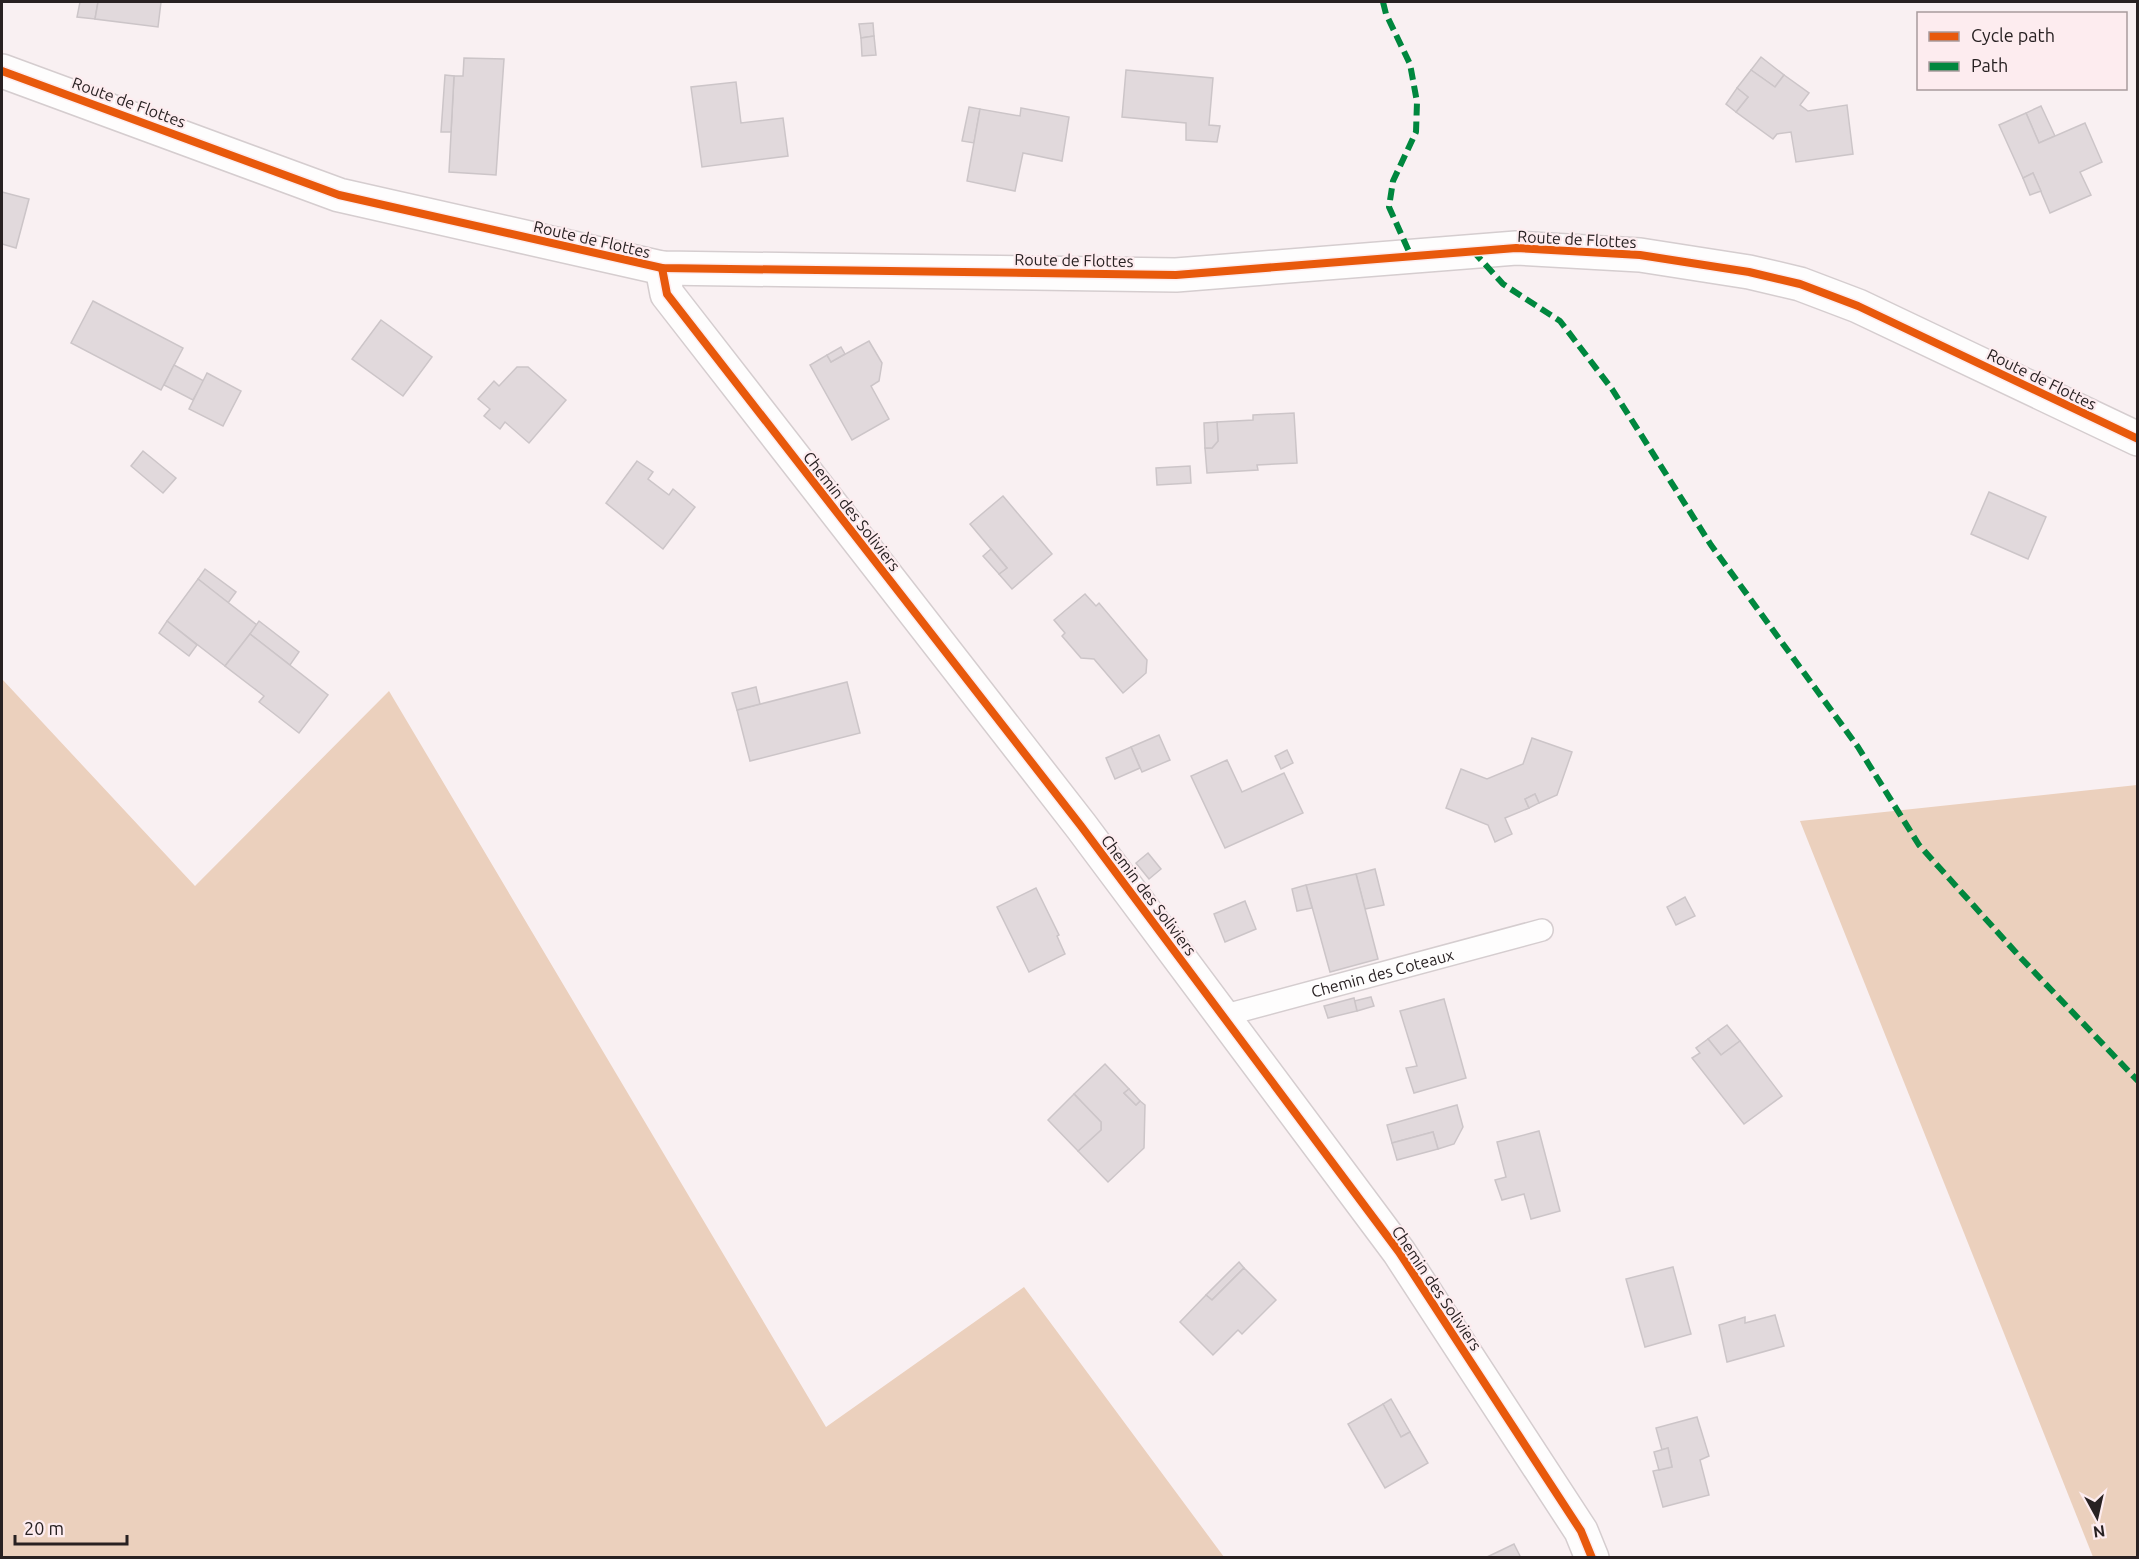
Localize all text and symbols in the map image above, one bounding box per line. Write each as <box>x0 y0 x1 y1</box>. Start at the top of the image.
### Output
legend <box>1917 12 2127 90</box>
text: Cycle path <box>1971 25 2055 45</box>
text: Path <box>1971 55 2008 75</box>
street label: Route de Flottes <box>70 73 188 131</box>
street label: Route de Flottes <box>532 217 652 261</box>
street label: Route de Flottes <box>1517 227 1637 251</box>
street label: Route de Flottes <box>1014 250 1134 270</box>
street label: Route de Flottes <box>1984 345 2100 413</box>
street label: Chemin des Soliviers <box>800 448 904 574</box>
street label: Chemin des Soliviers <box>1098 831 1200 959</box>
street label: Chemin des Coteaux <box>1309 945 1456 1001</box>
street label: Chemin des Soliviers <box>1389 1222 1485 1354</box>
north arrow <box>2067 1487 2127 1547</box>
scale bar <box>15 1508 128 1546</box>
text: 20 m <box>24 1518 64 1538</box>
text: N <box>2092 1522 2106 1542</box>

